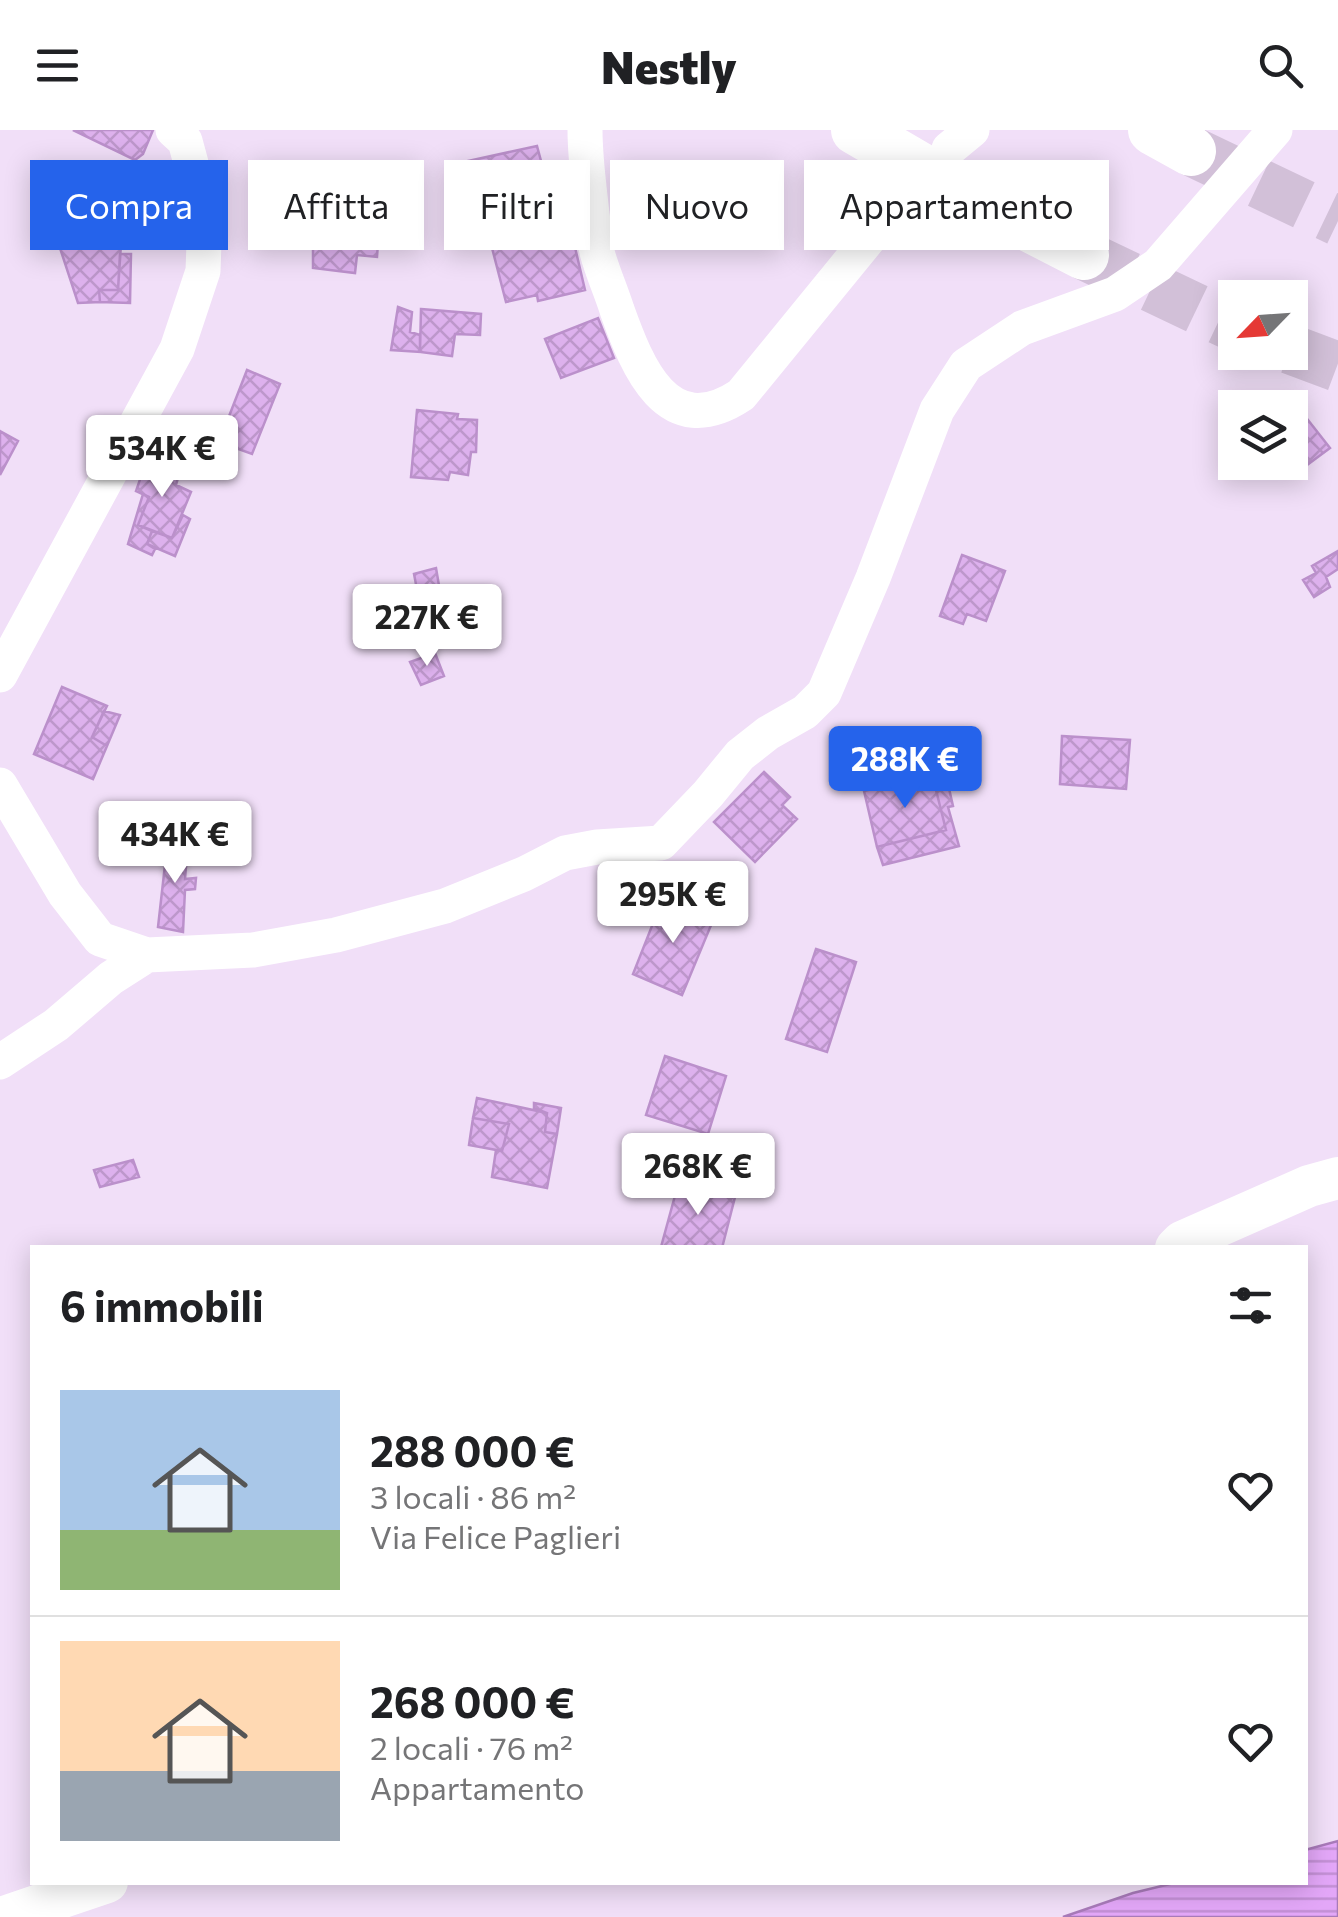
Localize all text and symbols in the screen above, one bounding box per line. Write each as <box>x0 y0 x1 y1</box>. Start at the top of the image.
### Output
icon: menu <box>30 38 85 93</box>
text: Nestly <box>601 38 737 93</box>
icon: search <box>1253 38 1308 93</box>
chip: Compra <box>30 160 228 250</box>
chip: Affitta <box>248 160 424 250</box>
chip: Filtri <box>444 160 590 250</box>
chip: Nuovo <box>610 160 784 250</box>
chip: Appartamento <box>804 160 1109 250</box>
north arrow <box>1218 280 1308 370</box>
map controls <box>1218 280 1308 480</box>
button: layers <box>1218 390 1308 480</box>
pin: 534K € <box>81 415 243 500</box>
text: 534K € <box>108 427 216 467</box>
pin: 227K € <box>346 584 508 669</box>
text: 227K € <box>375 596 479 636</box>
pin: 288K € <box>824 726 986 811</box>
text: 288K € <box>851 738 959 778</box>
pin: 434K € <box>94 801 256 886</box>
text: 434K € <box>121 813 229 853</box>
pin: 295K € <box>592 861 754 946</box>
text: 295K € <box>619 873 727 913</box>
pin: 268K € <box>617 1133 779 1218</box>
text: 268K € <box>644 1145 752 1185</box>
icon: filters <box>1223 1278 1278 1333</box>
text: 6 immobili <box>60 1279 264 1331</box>
text: 288 000 € <box>370 1424 575 1476</box>
icon: home <box>140 1430 260 1550</box>
icon: heart <box>1223 1463 1278 1518</box>
text: 3 locali · 86 m² <box>370 1476 576 1516</box>
text: Via Felice Paglieri <box>370 1516 621 1556</box>
text: 268 000 € <box>370 1675 575 1727</box>
icon: home <box>140 1681 260 1801</box>
icon: heart <box>1223 1714 1278 1769</box>
text: 2 locali · 76 m² <box>370 1727 573 1767</box>
text: Appartamento <box>370 1767 584 1807</box>

